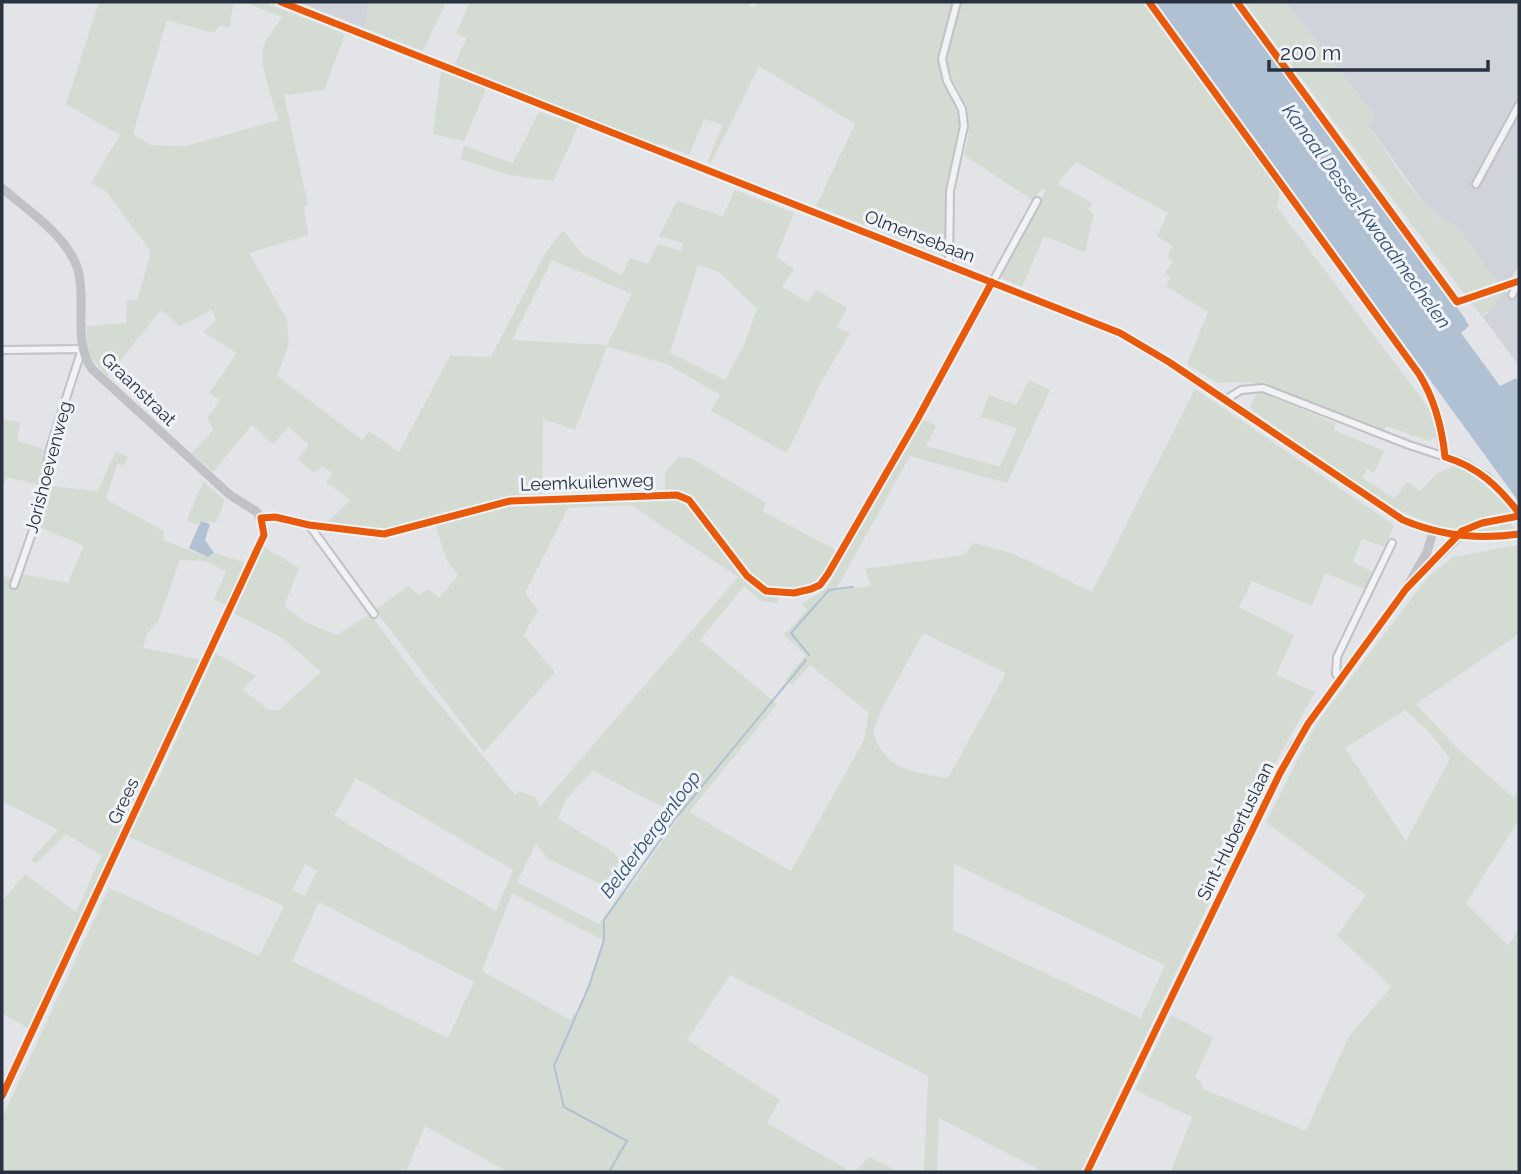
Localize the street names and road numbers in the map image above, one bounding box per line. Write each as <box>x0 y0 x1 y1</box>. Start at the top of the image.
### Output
street label: Olmensebaan <box>862 205 978 267</box>
street label: Graanstraat <box>97 348 181 430</box>
street label: Jorishoevenweg <box>20 399 76 535</box>
street label: Leemkuilenweg <box>520 469 654 495</box>
street label: Sint-Hubertuslaan <box>1192 758 1278 904</box>
street label: Grees <box>103 774 143 828</box>

